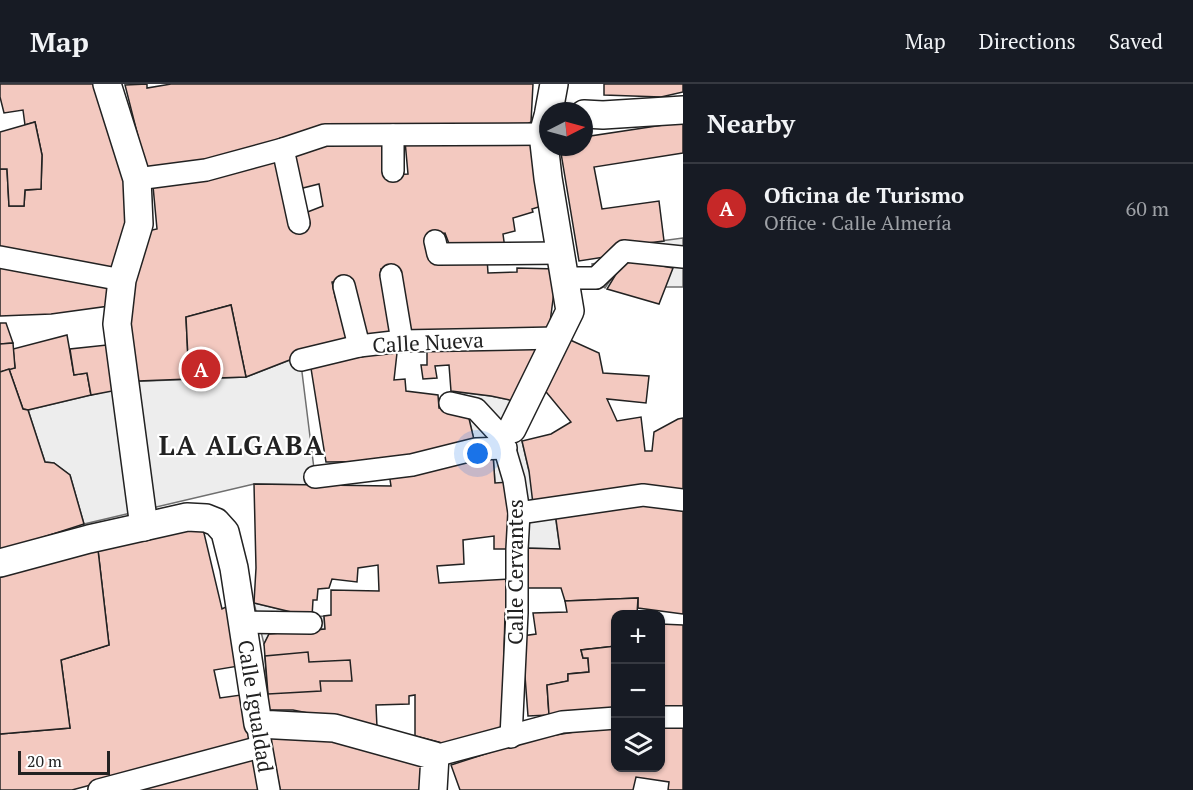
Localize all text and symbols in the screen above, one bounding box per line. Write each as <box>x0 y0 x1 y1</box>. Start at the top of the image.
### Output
text: Map <box>30 23 89 60</box>
text: Map <box>905 27 946 55</box>
text: Directions <box>979 27 1076 55</box>
text: Saved <box>1109 27 1163 55</box>
north arrow <box>539 102 593 156</box>
text: Nearby <box>707 106 795 140</box>
text: Oficina de Turismo <box>764 180 964 209</box>
text: A <box>719 195 734 222</box>
text: 60 m <box>1126 195 1169 222</box>
text: Office · Calle Almería <box>764 209 952 236</box>
street label: Calle Nueva <box>372 325 485 359</box>
pin: A <box>182 346 220 392</box>
district label: LA ALGABA <box>159 427 325 463</box>
your location <box>463 439 492 468</box>
street label: Calle Cervantes <box>501 499 529 645</box>
map controls <box>611 610 665 772</box>
button: + <box>611 610 665 664</box>
street label: Calle Igualdad <box>232 638 280 775</box>
button: − <box>611 664 665 718</box>
button: layers <box>611 718 665 772</box>
scale bar <box>18 748 110 776</box>
text: 20 m <box>27 750 62 772</box>

